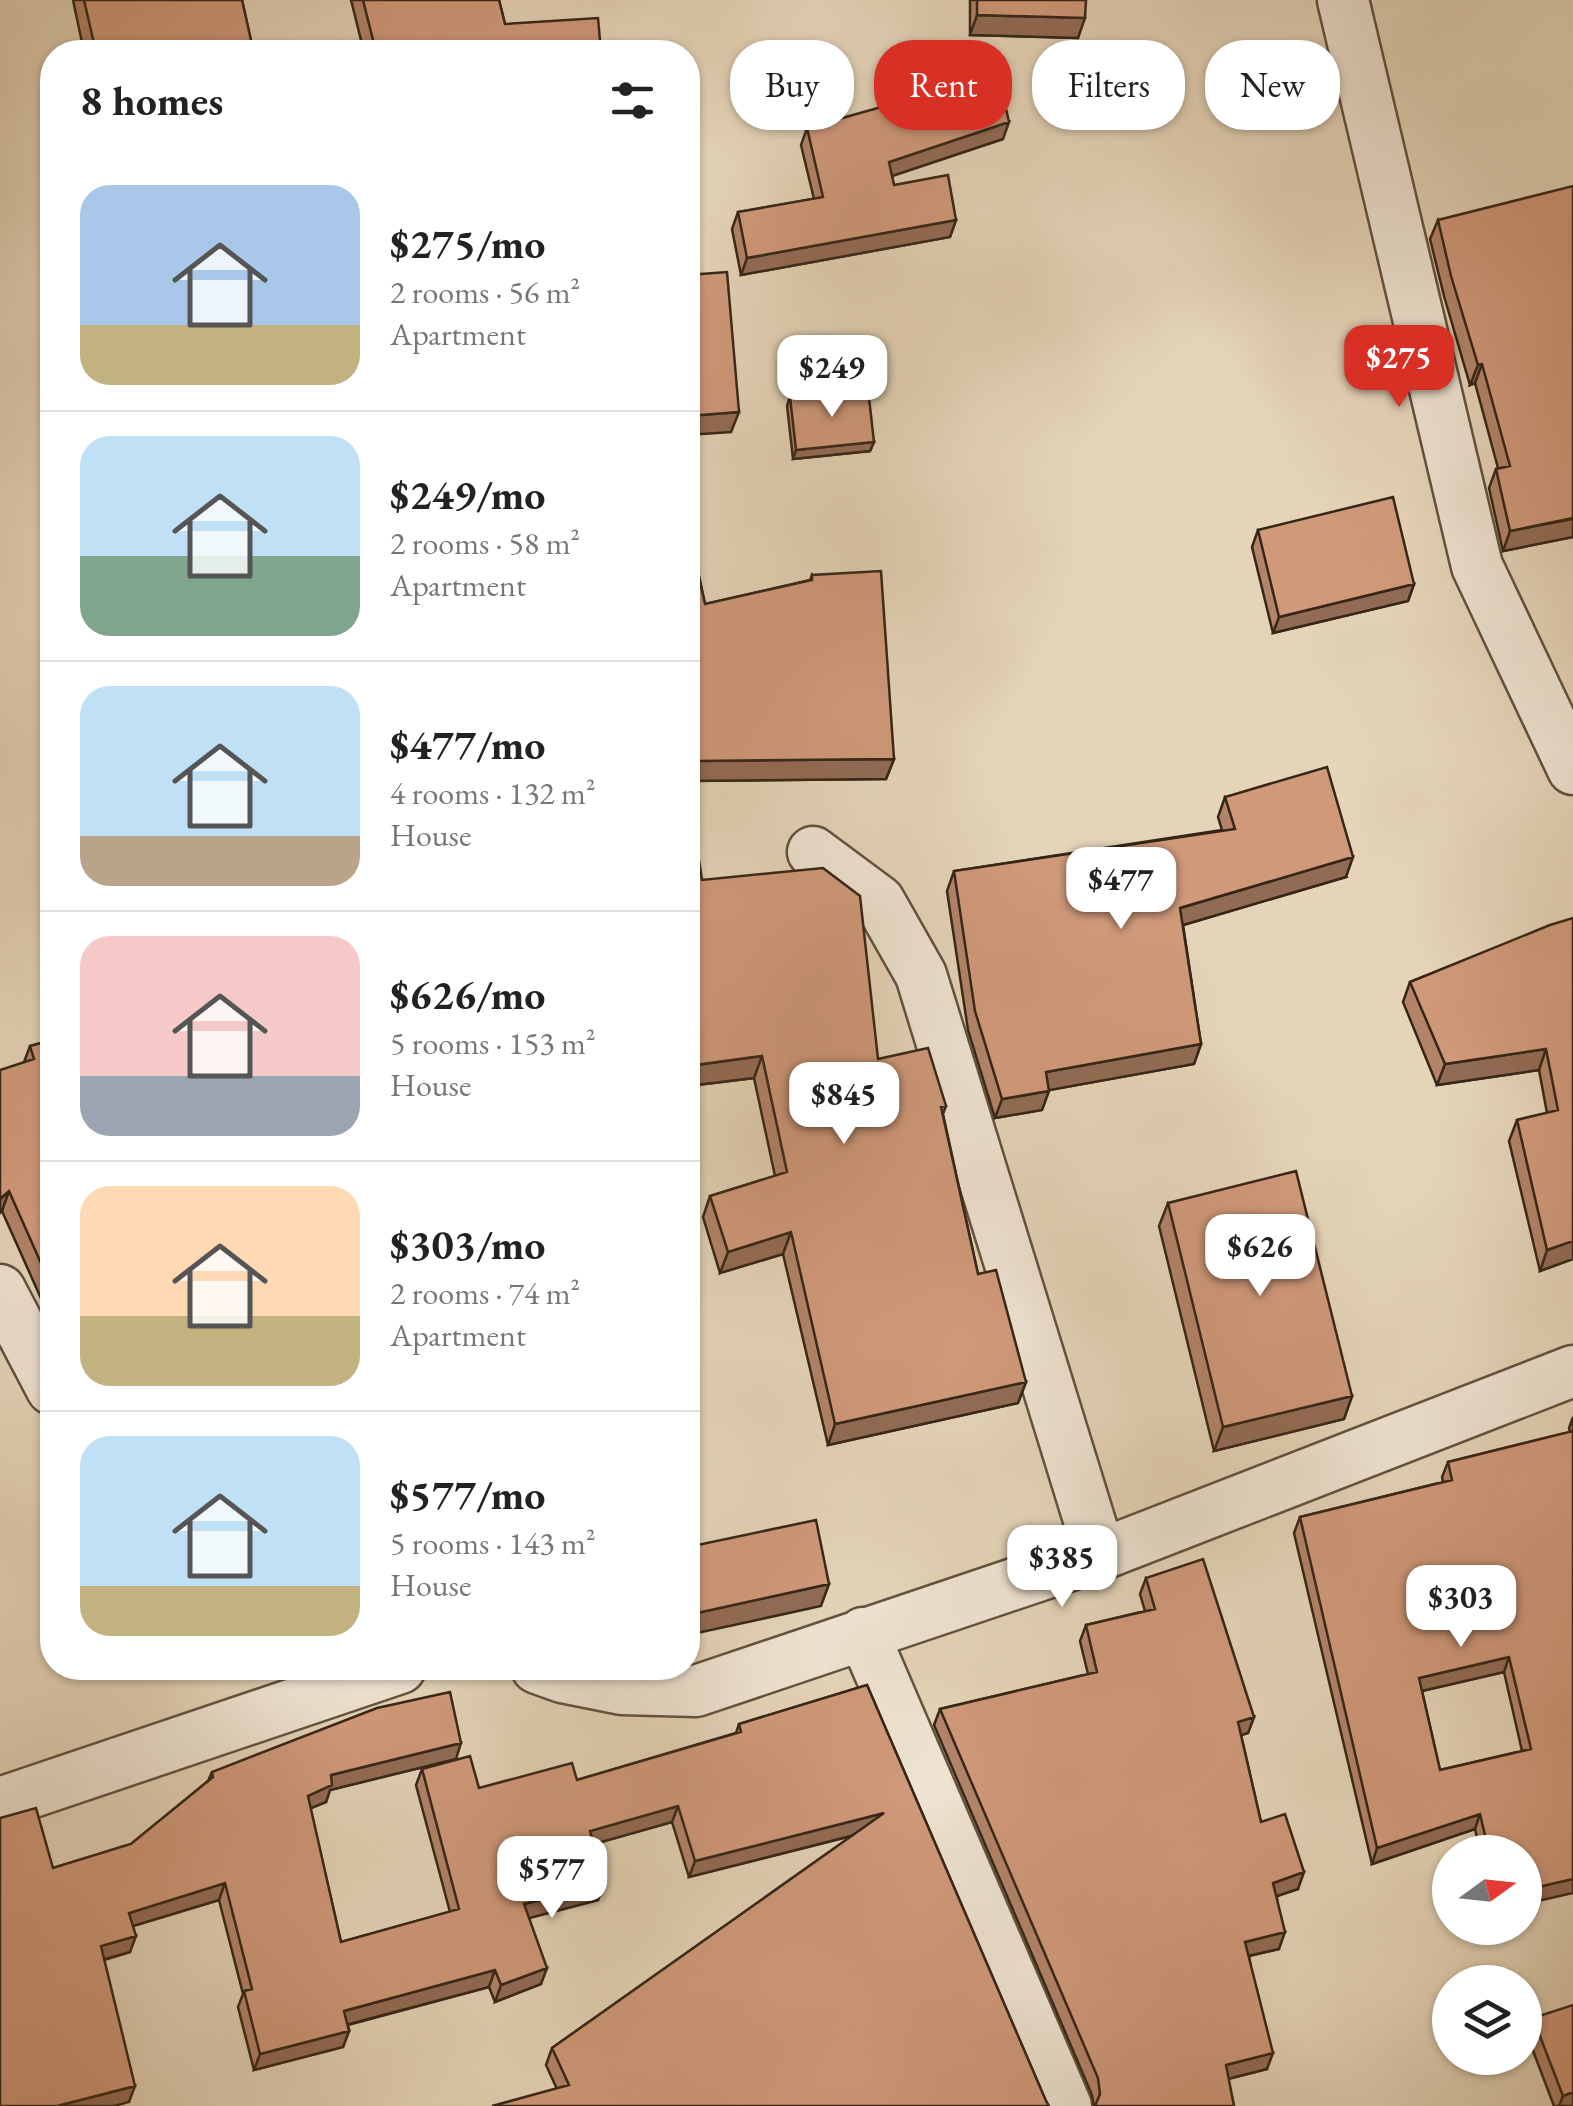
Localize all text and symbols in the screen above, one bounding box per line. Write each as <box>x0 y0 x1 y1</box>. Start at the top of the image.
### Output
chip: Buy <box>730 40 854 130</box>
chip: Rent <box>874 40 1012 130</box>
chip: Filters <box>1032 40 1185 130</box>
chip: New <box>1205 40 1340 130</box>
text: 8 homes <box>80 73 223 128</box>
icon: filters <box>605 73 660 128</box>
text: $275/mo <box>390 216 546 271</box>
icon: home <box>160 225 280 345</box>
text: 2 rooms · 56 m² <box>390 271 580 313</box>
text: Apartment <box>390 313 526 355</box>
pin: $275 <box>1340 325 1458 410</box>
pin: $249 <box>773 335 891 420</box>
text: $275 <box>1366 336 1432 378</box>
text: $249 <box>799 346 865 388</box>
text: $249/mo <box>390 467 546 522</box>
icon: home <box>160 476 280 596</box>
text: 2 rooms · 58 m² <box>390 522 580 564</box>
text: Apartment <box>390 564 526 606</box>
text: $477/mo <box>390 717 546 772</box>
icon: home <box>160 726 280 846</box>
text: 4 rooms · 132 m² <box>390 772 596 814</box>
text: House <box>390 814 471 856</box>
pin: $477 <box>1062 847 1180 932</box>
text: $477 <box>1088 858 1154 900</box>
text: $626/mo <box>390 967 546 1022</box>
icon: home <box>160 976 280 1096</box>
text: 5 rooms · 153 m² <box>390 1022 596 1064</box>
pin: $845 <box>785 1062 903 1147</box>
text: House <box>390 1064 471 1106</box>
text: $845 <box>811 1073 877 1115</box>
pin: $626 <box>1201 1214 1319 1299</box>
text: $303/mo <box>390 1217 546 1272</box>
text: $626 <box>1227 1225 1293 1267</box>
icon: home <box>160 1226 280 1346</box>
text: 2 rooms · 74 m² <box>390 1272 580 1314</box>
text: Apartment <box>390 1314 526 1356</box>
text: $577/mo <box>390 1467 546 1522</box>
icon: home <box>160 1476 280 1596</box>
text: 5 rooms · 143 m² <box>390 1522 596 1564</box>
pin: $385 <box>1003 1525 1121 1610</box>
text: $385 <box>1029 1536 1095 1578</box>
text: House <box>390 1564 471 1606</box>
pin: $303 <box>1402 1565 1520 1650</box>
text: $303 <box>1428 1576 1494 1618</box>
north arrow <box>1432 1835 1542 1945</box>
map controls <box>1432 1835 1542 2075</box>
pin: $577 <box>493 1836 611 1921</box>
text: $577 <box>519 1847 585 1889</box>
button: layers <box>1432 1965 1542 2075</box>

